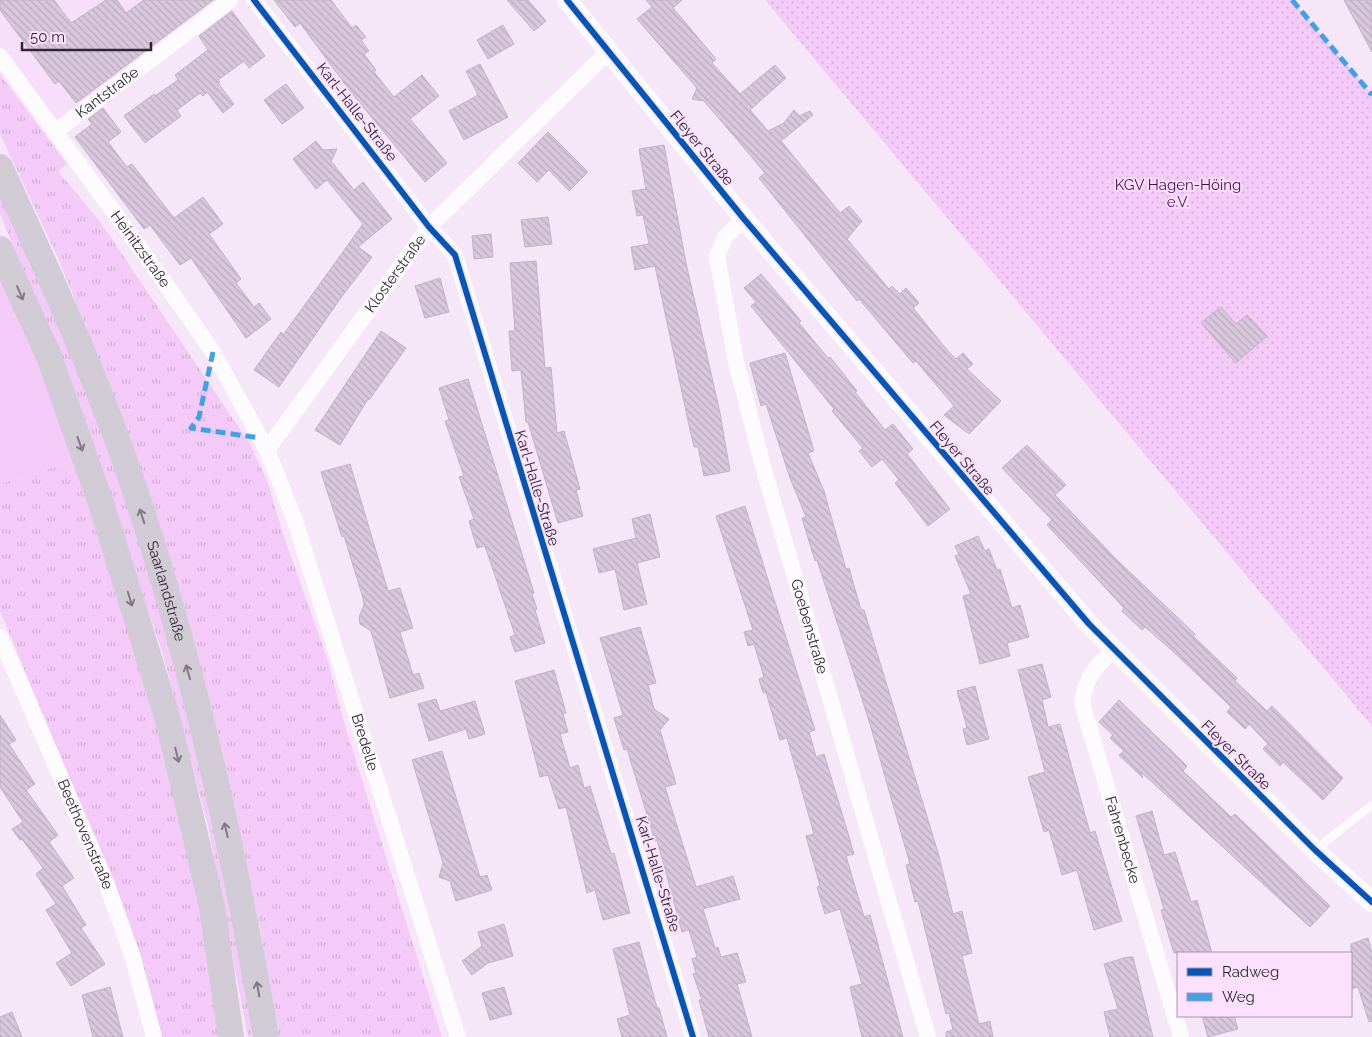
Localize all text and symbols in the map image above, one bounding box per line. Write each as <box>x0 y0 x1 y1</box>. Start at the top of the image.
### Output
scale bar <box>22 20 151 52</box>
text: 50 m <box>30 28 65 46</box>
street label: Karl-Halle-Straße <box>313 59 401 165</box>
street label: Kantstraße <box>72 63 142 122</box>
street label: Fleyer Straße <box>666 107 738 189</box>
park label: KGV Hagen-Höing e.V. <box>1115 176 1241 211</box>
street label: Heinitzstraße <box>107 207 174 291</box>
street label: Klosterstraße <box>361 231 429 316</box>
one-way arrow <box>16 285 26 300</box>
street label: Fleyer Straße <box>926 417 998 499</box>
street label: Karl-Halle-Straße <box>511 428 563 548</box>
one-way arrow <box>76 436 85 452</box>
one-way arrow <box>137 508 146 524</box>
street label: Saarlandstraße <box>143 539 189 644</box>
street label: Goebenstraße <box>787 577 832 676</box>
one-way arrow <box>126 590 136 606</box>
one-way arrow <box>182 664 192 680</box>
street label: Bredelle <box>347 711 382 773</box>
street label: Fleyer Straße <box>1197 716 1275 794</box>
one-way arrow <box>173 746 182 762</box>
street label: Beethovenstraße <box>54 777 117 892</box>
street label: Fahrenbecke <box>1101 794 1144 886</box>
street label: Karl-Halle-Straße <box>632 814 684 934</box>
one-way arrow <box>221 822 230 838</box>
legend <box>1177 952 1352 1017</box>
text: Radweg <box>1222 963 1279 981</box>
one-way arrow <box>252 981 262 997</box>
text: Weg <box>1222 988 1255 1006</box>

